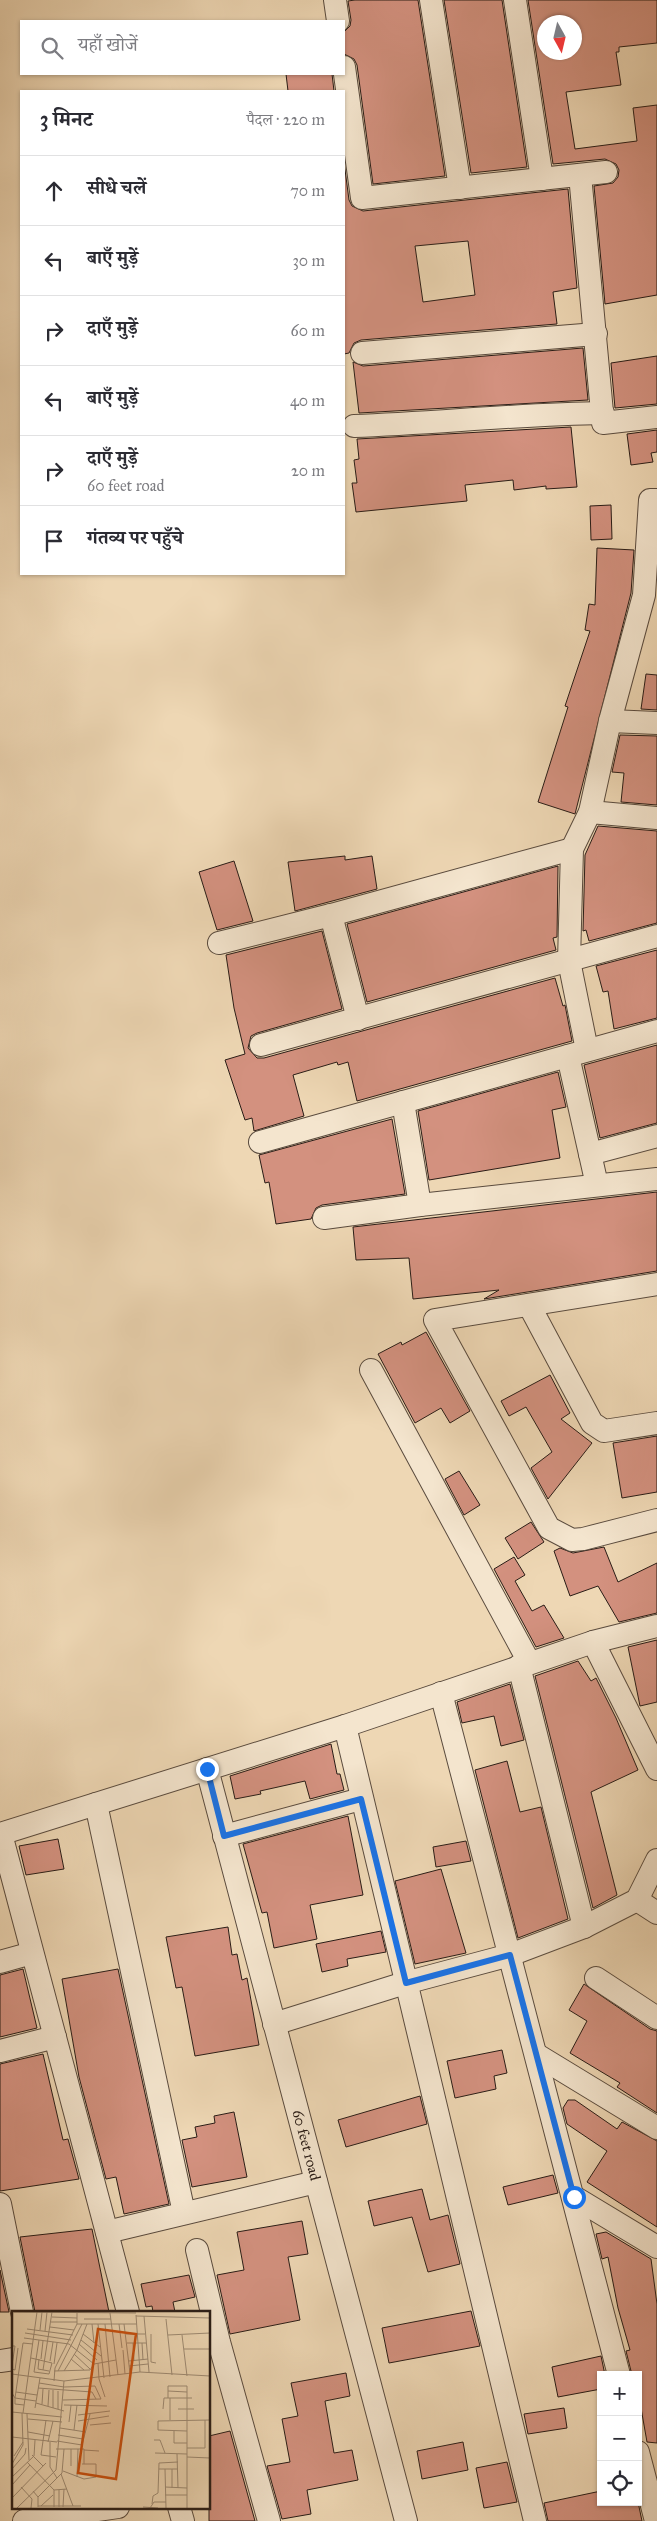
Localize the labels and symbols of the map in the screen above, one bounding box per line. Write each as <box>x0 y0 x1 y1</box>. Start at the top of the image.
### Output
north arrow <box>537 15 582 60</box>
route end <box>196 1758 219 1781</box>
street label: 60 feet road <box>289 2108 325 2183</box>
route start <box>563 2186 586 2209</box>
inset map <box>12 2311 210 2508</box>

